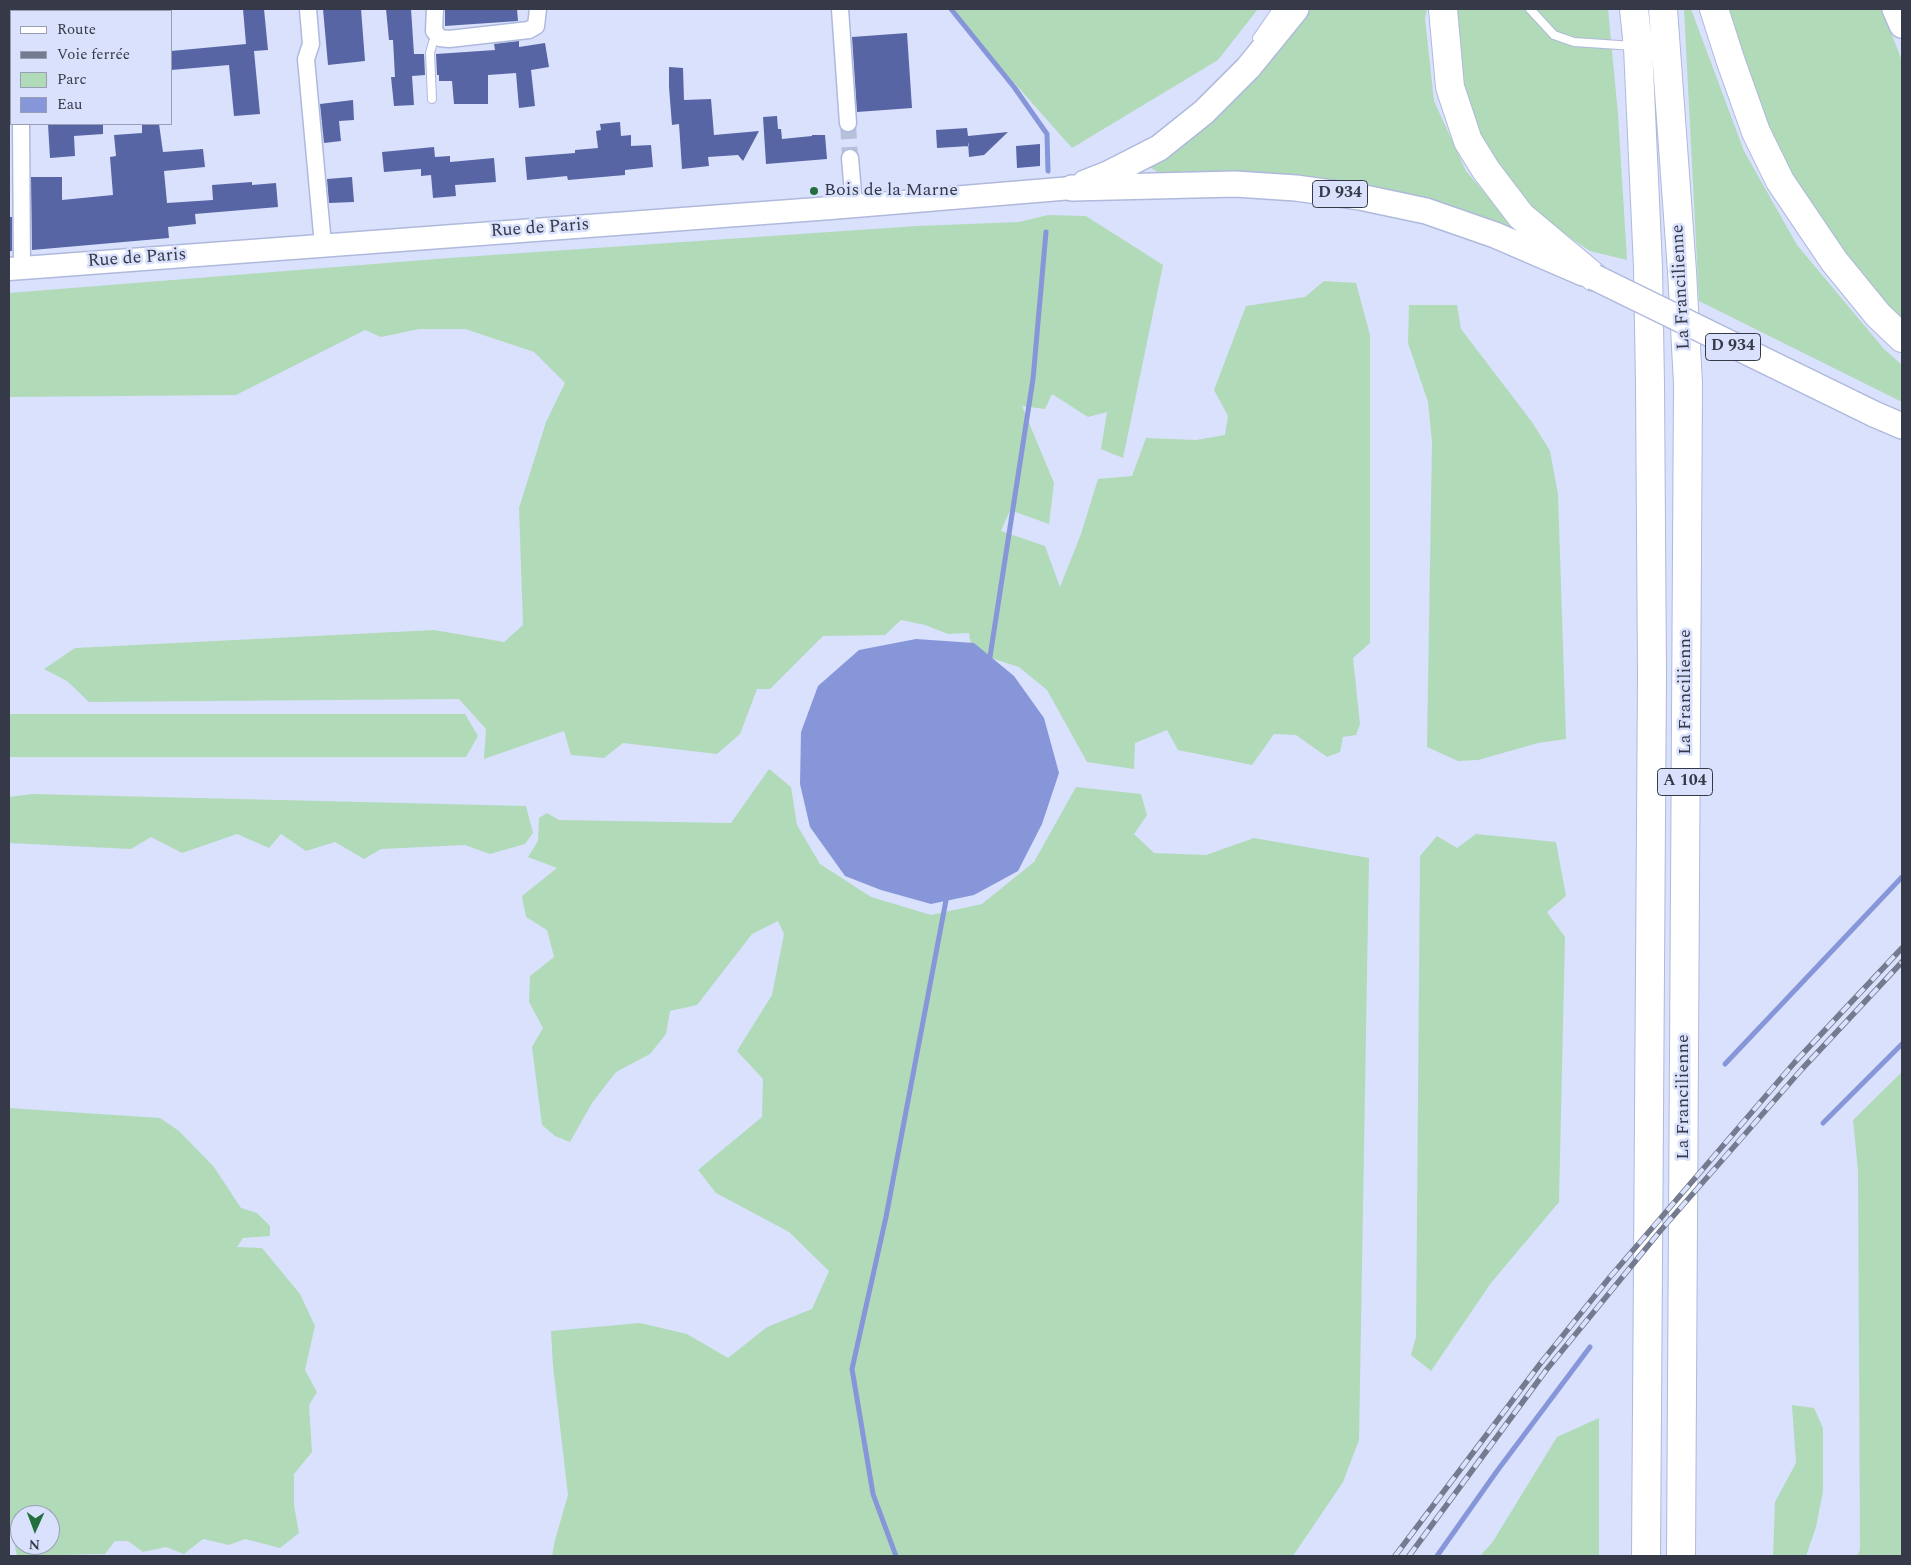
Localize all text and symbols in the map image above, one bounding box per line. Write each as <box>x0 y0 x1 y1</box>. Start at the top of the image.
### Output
legend <box>10 10 172 125</box>
text: Route <box>57 18 96 41</box>
text: Voie ferrée <box>57 43 130 66</box>
text: Parc <box>57 68 87 91</box>
text: Eau <box>57 93 83 116</box>
place label: Bois de la Marne <box>824 180 958 202</box>
road number: D 934 <box>1312 180 1368 208</box>
marker: Bois de la Marne <box>808 185 820 197</box>
street label: Rue de Paris <box>490 215 590 243</box>
street label: La Francilienne <box>1668 224 1696 350</box>
street label: Rue de Paris <box>87 245 187 273</box>
road number: D 934 <box>1706 334 1760 361</box>
street label: La Francilienne <box>1675 629 1697 755</box>
road number: A 104 <box>1658 769 1712 796</box>
street label: La Francilienne <box>1673 1034 1695 1160</box>
north arrow <box>10 1505 60 1555</box>
text: N <box>28 1534 41 1555</box>

